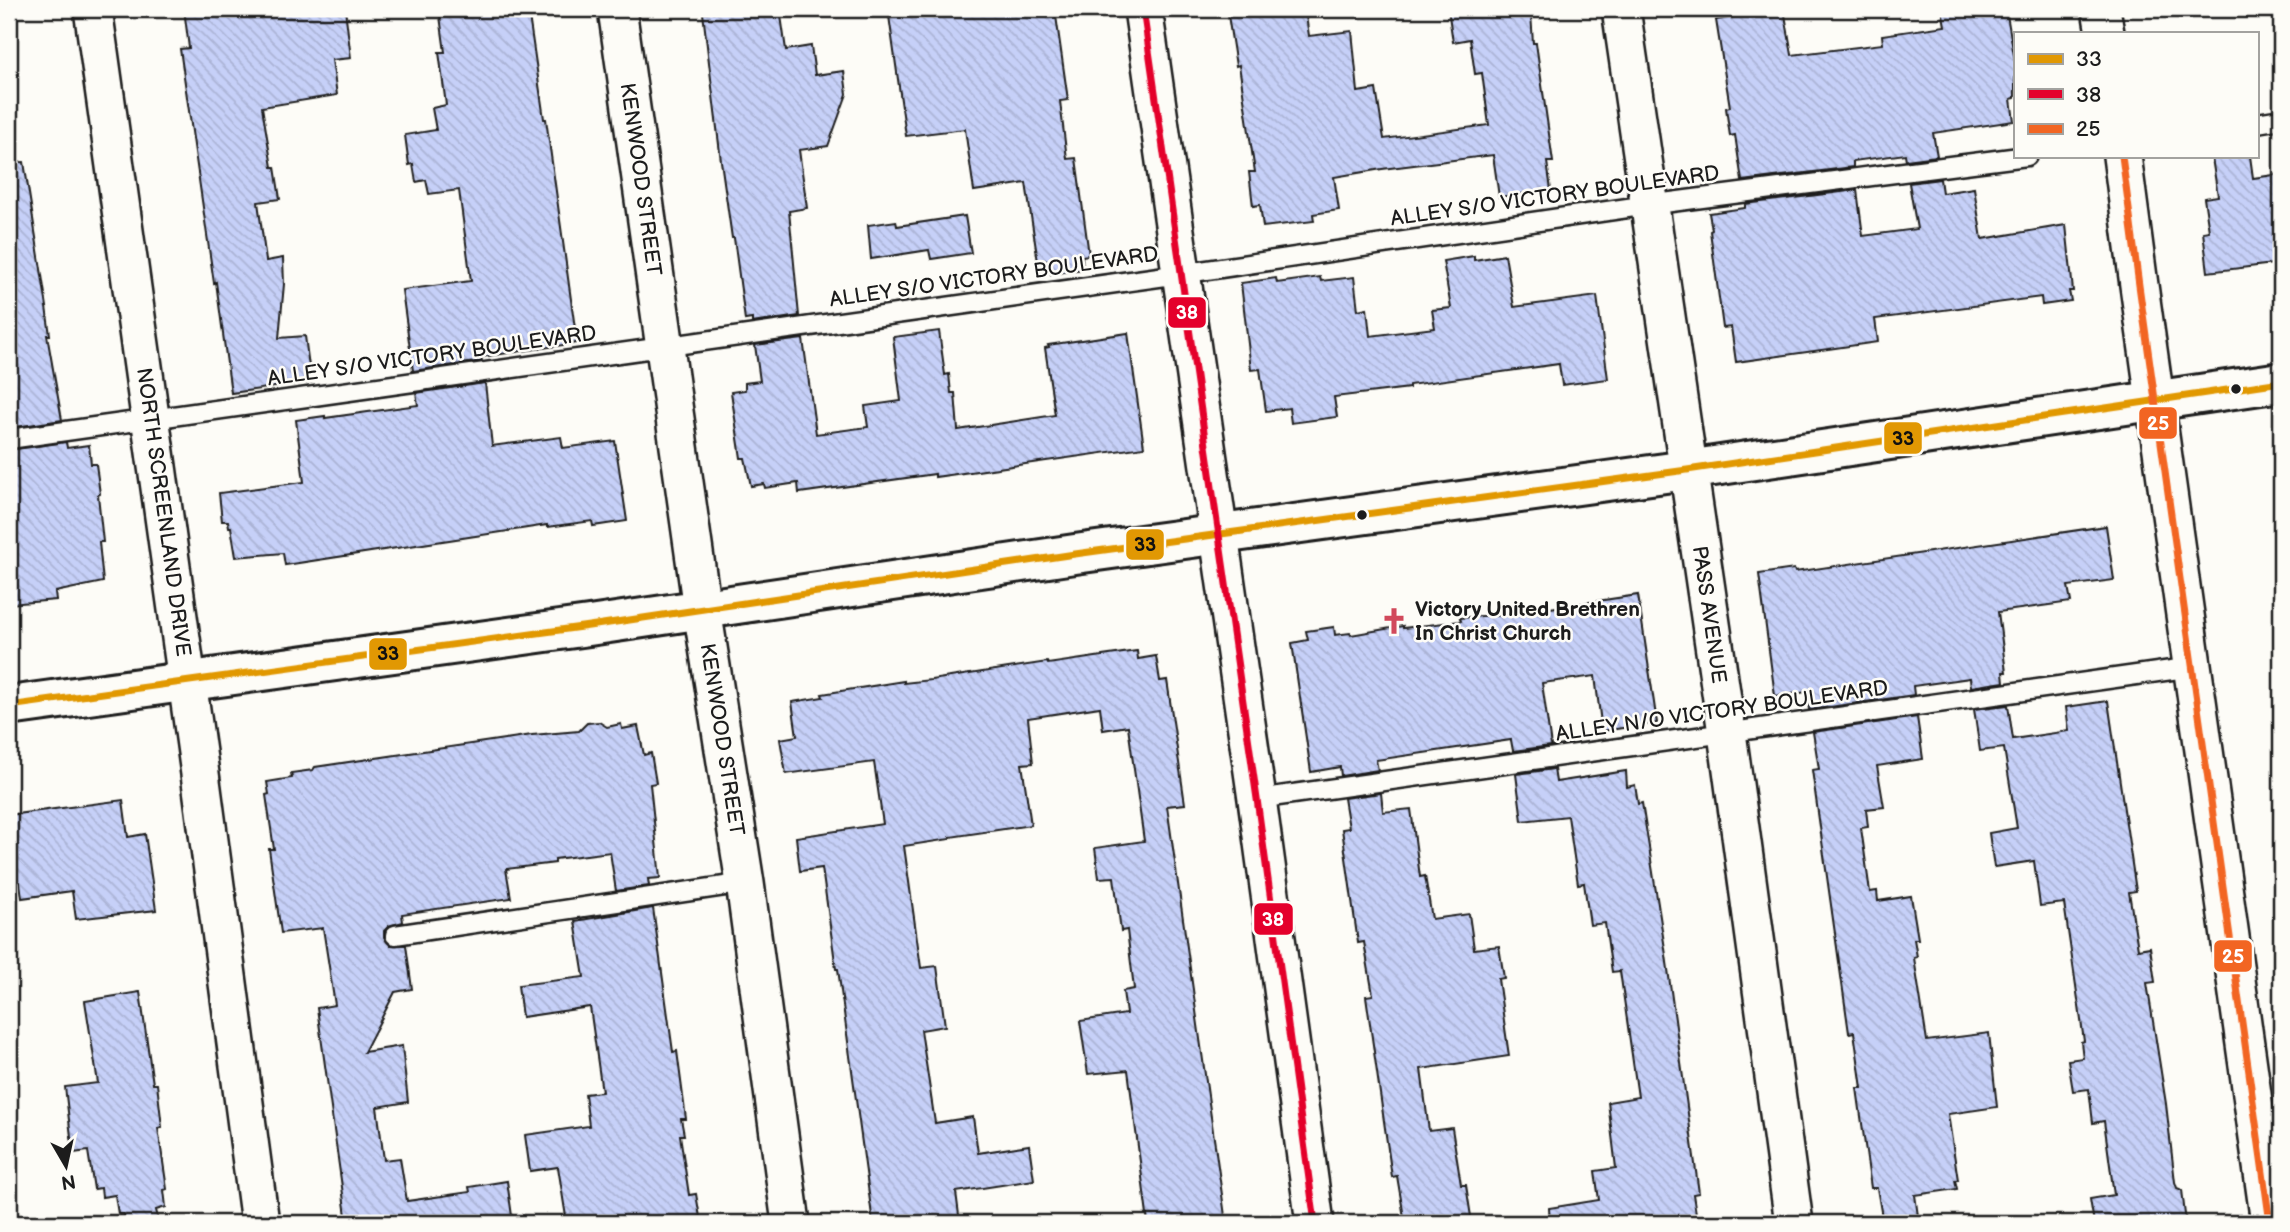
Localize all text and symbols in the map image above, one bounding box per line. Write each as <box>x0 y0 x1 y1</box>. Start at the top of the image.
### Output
legend <box>2014 32 2258 158</box>
text: 33 <box>2076 47 2102 72</box>
street label: KENWOOD STREET <box>615 81 667 278</box>
text: 38 <box>2076 83 2101 108</box>
text: 25 <box>2076 117 2100 142</box>
street label: ALLEY S/O VICTORY BOULEVARD <box>1389 161 1721 231</box>
street label: ALLEY S/O VICTORY BOULEVARD <box>828 242 1160 312</box>
line badge: 38 <box>1167 296 1207 329</box>
text: 38 <box>1176 302 1198 325</box>
street label: ALLEY S/O VICTORY BOULEVARD <box>266 321 598 391</box>
street label: NORTH SCREENLAND DRIVE <box>132 366 196 658</box>
unlabelled marker <box>2229 382 2243 396</box>
line badge: 25 <box>2138 406 2178 440</box>
text: 25 <box>2147 413 2169 436</box>
line badge: 33 <box>1883 421 1923 455</box>
text: 33 <box>1892 428 1914 451</box>
unlabelled marker <box>1355 508 1369 522</box>
line badge: 33 <box>1125 528 1165 561</box>
text: 33 <box>1134 534 1156 557</box>
street label: PASS AVENUE <box>1687 544 1732 685</box>
place label: Victory United Brethren In Christ Church <box>1415 597 1640 646</box>
church icon: Victory United Brethren In Christ Church <box>1379 606 1409 636</box>
line badge: 33 <box>368 637 408 671</box>
street label: KENWOOD STREET <box>695 642 750 838</box>
text: 33 <box>377 643 399 666</box>
street label: ALLEY N/O VICTORY BOULEVARD <box>1554 675 1890 747</box>
line badge: 38 <box>1253 902 1294 936</box>
text: 38 <box>1262 909 1284 932</box>
line badge: 25 <box>2213 939 2253 973</box>
text: 25 <box>2222 946 2244 969</box>
north arrow <box>32 1130 102 1200</box>
text: N <box>60 1169 77 1194</box>

